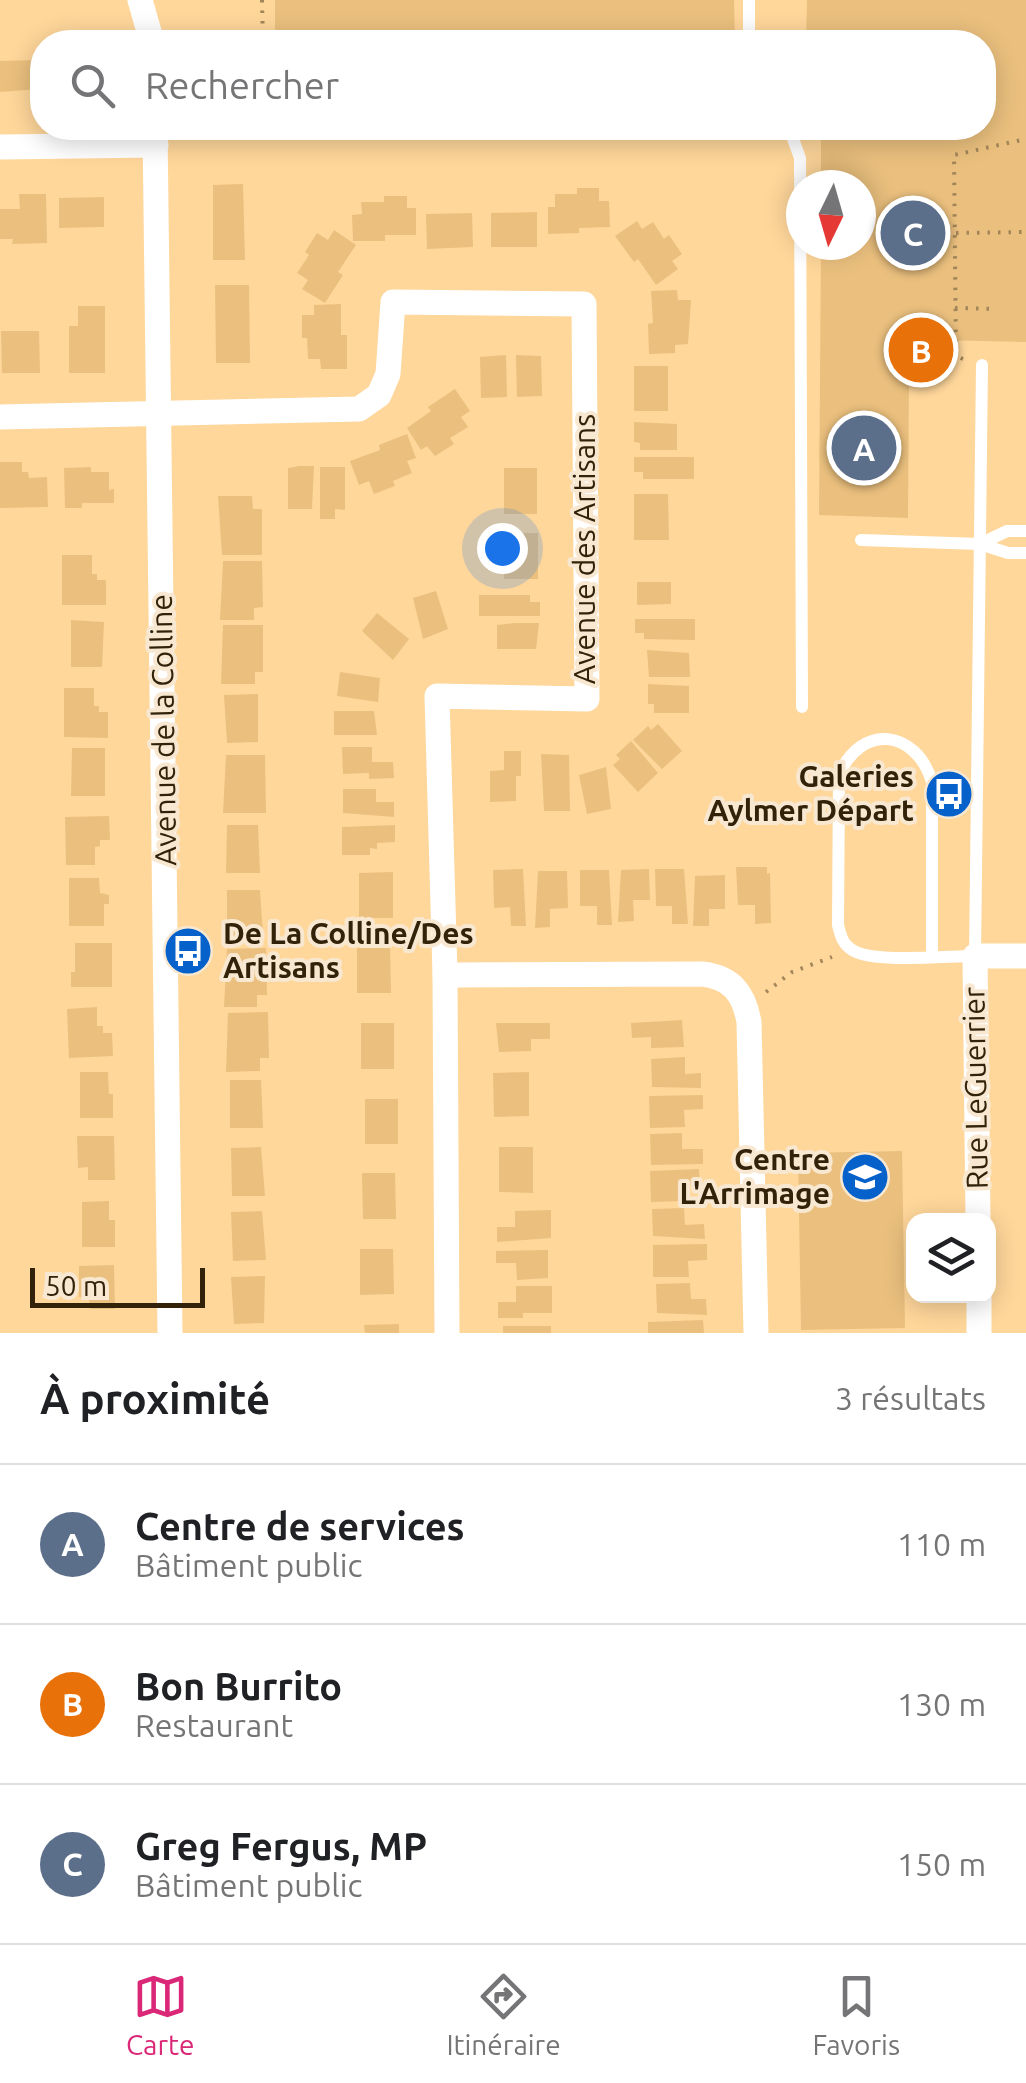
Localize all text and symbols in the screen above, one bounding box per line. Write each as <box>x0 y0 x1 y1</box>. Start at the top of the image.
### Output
search box <box>30 30 996 140</box>
icon: search <box>65 58 120 113</box>
text: Rechercher <box>145 64 339 106</box>
north arrow <box>786 170 876 260</box>
pin: C <box>880 196 946 270</box>
pin: B <box>888 312 954 388</box>
pin: A <box>832 410 896 486</box>
street label: Avenue des Artisans <box>567 414 601 684</box>
your location <box>477 523 528 574</box>
street label: Avenue de la Colline <box>144 594 182 866</box>
place label: Galeries Aylmer Départ <box>707 759 914 827</box>
bus stop icon: Galeries Aylmer Départ <box>923 768 975 820</box>
place label: De La Colline/Des Artisans <box>223 916 474 984</box>
bus stop icon: De La Colline/Des Artisans <box>162 925 214 977</box>
street label: Rue LeGuerrier <box>956 986 994 1190</box>
place label: Centre L'Arrimage <box>680 1142 830 1210</box>
school or university icon: Centre L'Arrimage <box>839 1151 891 1203</box>
map controls <box>906 1213 996 1303</box>
button: layers <box>906 1213 996 1303</box>
scale bar <box>30 1263 205 1308</box>
text: 50 m <box>45 1270 107 1301</box>
text: À proximité <box>40 1375 270 1422</box>
text: 3 résultats <box>835 1380 986 1416</box>
text: Centre de services <box>135 1505 464 1547</box>
text: A <box>61 1526 84 1562</box>
text: 110 m <box>897 1526 986 1562</box>
text: Bâtiment public <box>135 1547 362 1583</box>
text: Bon Burrito <box>135 1665 342 1707</box>
text: B <box>62 1686 83 1722</box>
text: 130 m <box>897 1686 986 1722</box>
text: Restaurant <box>135 1707 293 1743</box>
text: Greg Fergus, MP <box>135 1825 427 1867</box>
text: C <box>62 1846 83 1882</box>
text: 150 m <box>897 1846 986 1882</box>
text: Bâtiment public <box>135 1867 362 1903</box>
tab: Carte <box>126 1969 195 2060</box>
tab: Itinéraire <box>446 1969 561 2060</box>
tab: Favoris <box>812 1969 900 2060</box>

